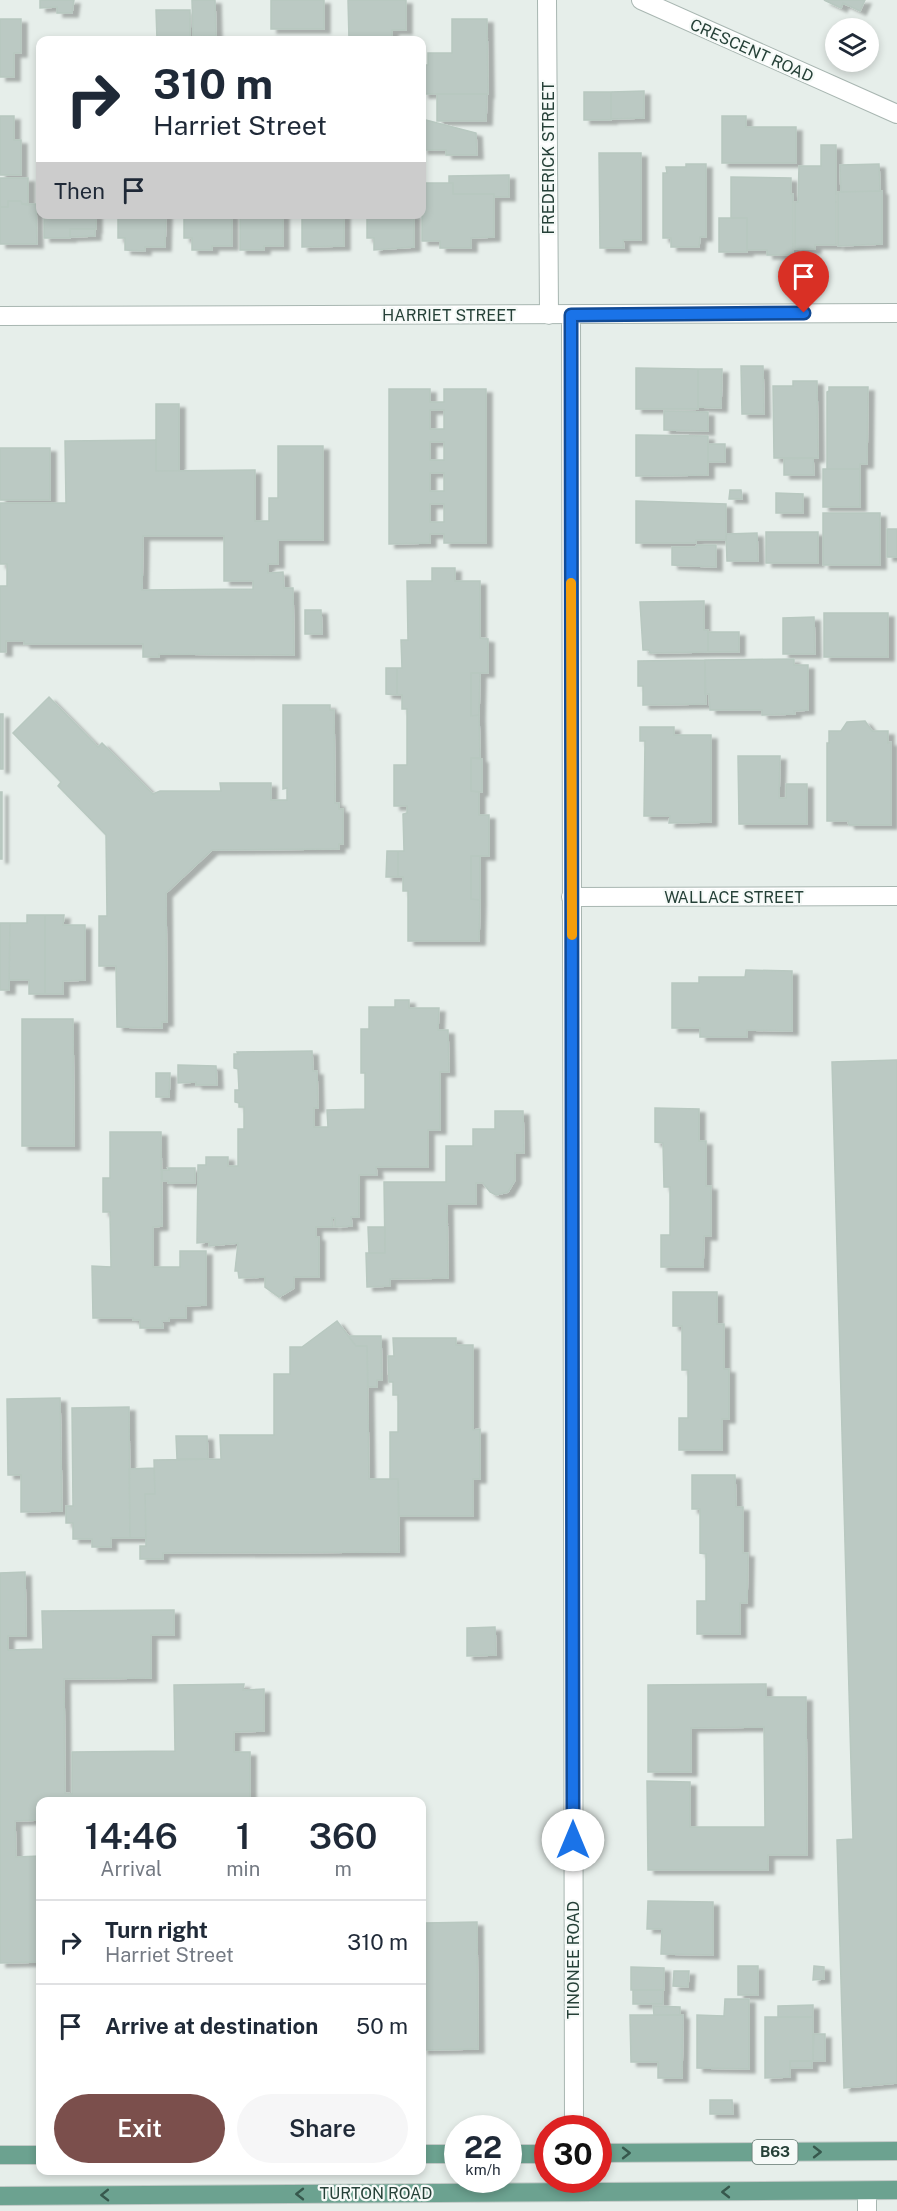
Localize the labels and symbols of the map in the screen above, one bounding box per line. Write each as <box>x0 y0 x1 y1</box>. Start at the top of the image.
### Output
street label: CRESCENT ROAD <box>687 15 816 86</box>
street label: FREDERICK STREET <box>539 81 558 235</box>
pin <box>778 251 829 313</box>
street label: HARRIET STREET <box>382 306 516 325</box>
street label: WALLACE STREET <box>664 888 804 907</box>
position arrow <box>541 1808 605 1872</box>
street label: TINONEE ROAD <box>564 1901 583 2019</box>
speed limit sign: 30 <box>534 2115 612 2193</box>
road number: B63 <box>752 2140 798 2164</box>
one-way arrow <box>812 2146 821 2158</box>
one-way arrow <box>621 2147 630 2159</box>
street label: TURTON ROAD <box>320 2184 432 2203</box>
one-way arrow <box>722 2185 731 2198</box>
one-way arrow <box>296 2188 305 2200</box>
one-way arrow <box>101 2189 110 2201</box>

